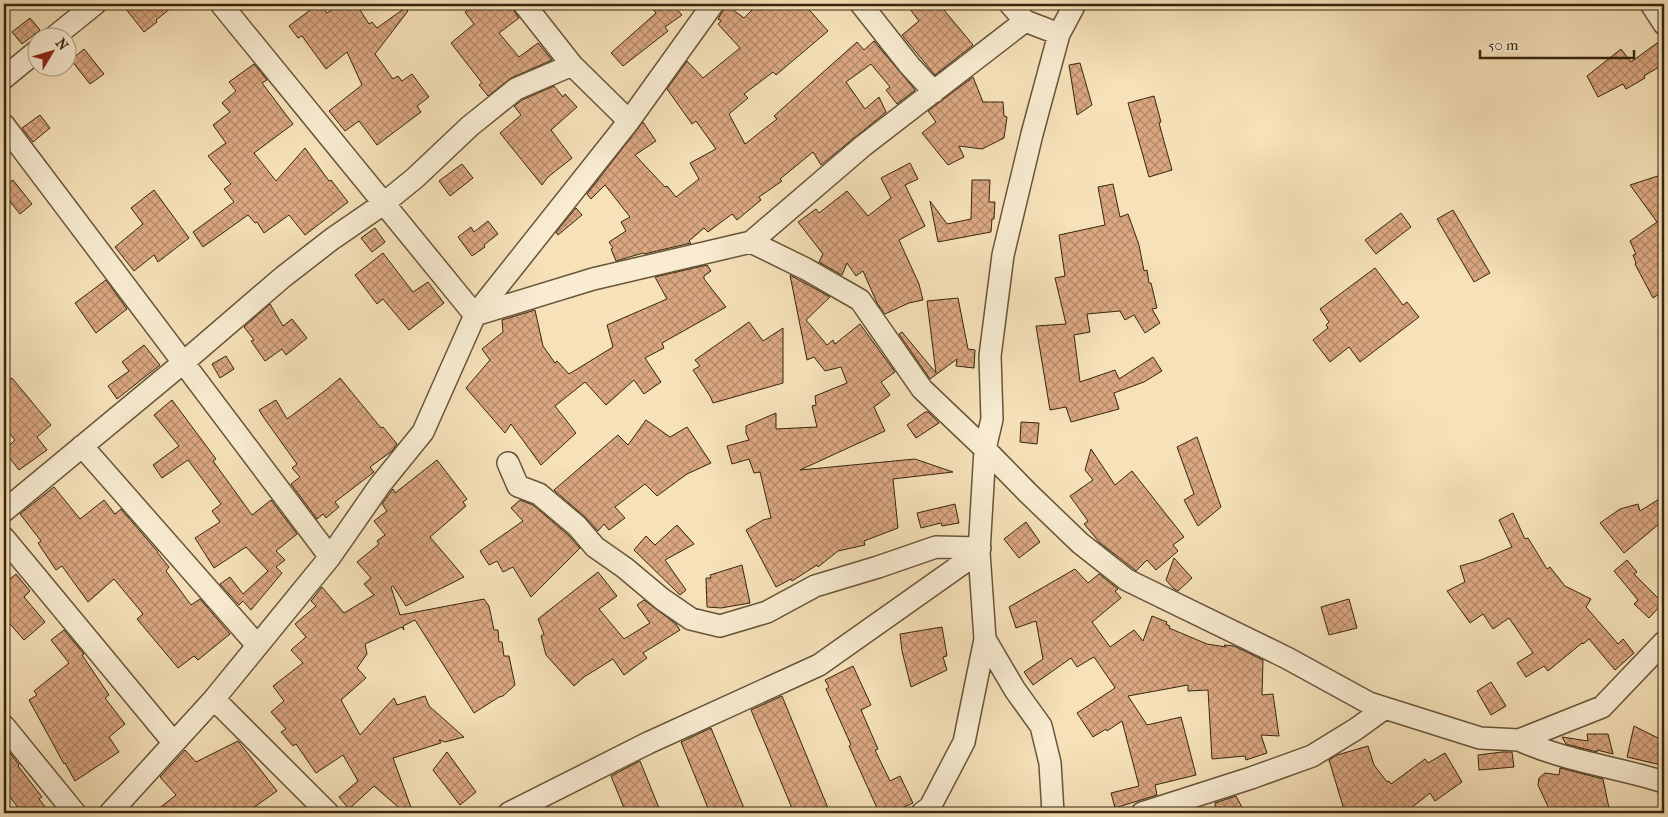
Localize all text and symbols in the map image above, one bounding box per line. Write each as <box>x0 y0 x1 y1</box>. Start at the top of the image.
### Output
north arrow <box>28 28 78 78</box>
scale bar <box>1480 28 1634 60</box>
text: N <box>52 35 72 54</box>
text: 50 m <box>1488 36 1519 54</box>

